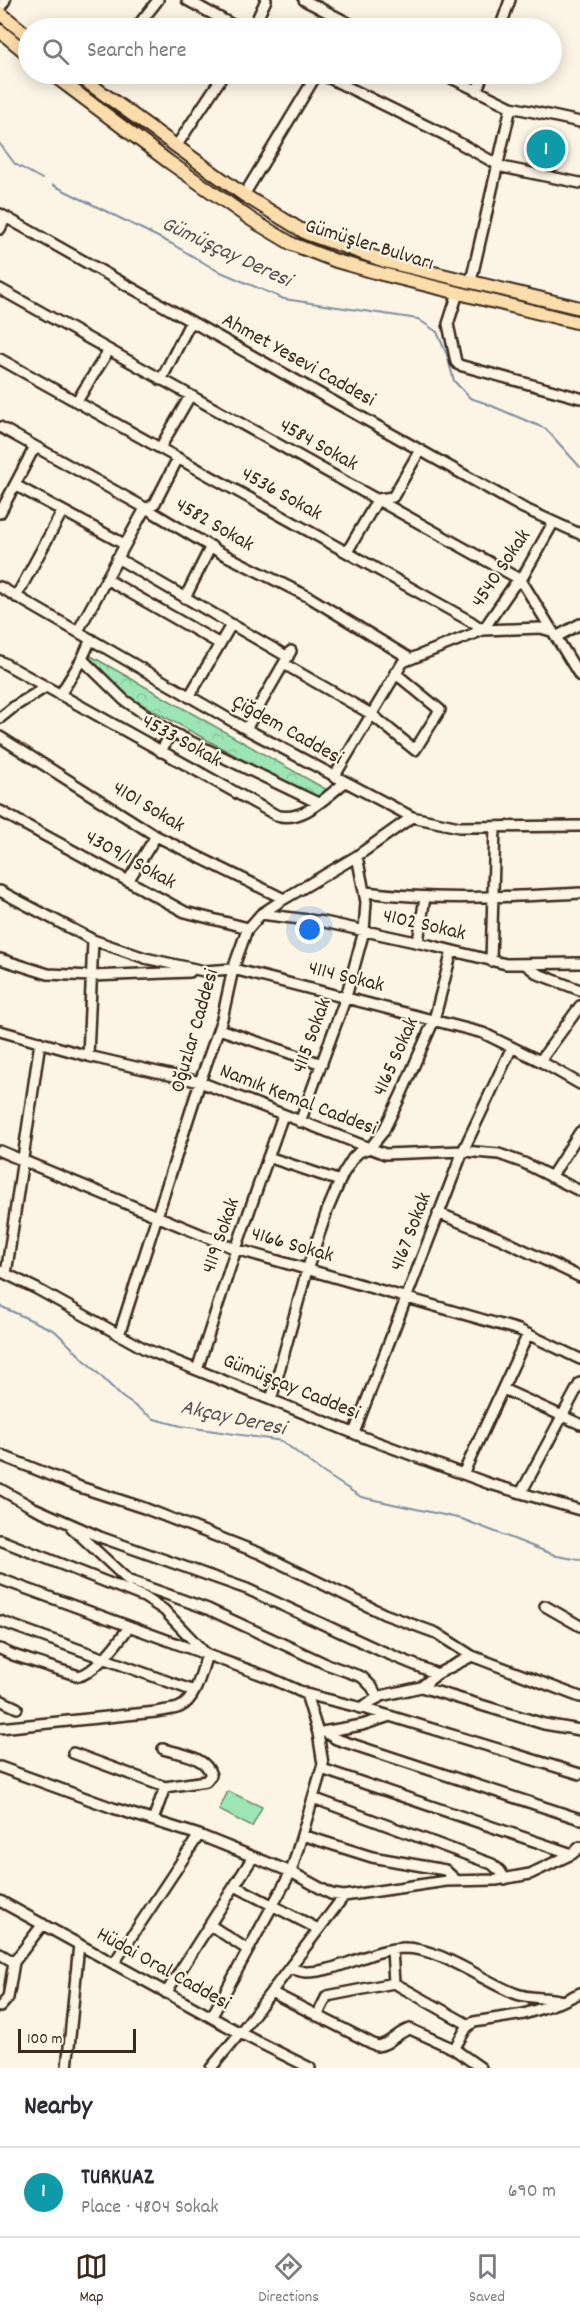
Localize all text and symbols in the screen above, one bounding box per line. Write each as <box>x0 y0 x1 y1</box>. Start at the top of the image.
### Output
search box <box>18 18 562 84</box>
icon: search <box>39 35 72 68</box>
text: Search here <box>87 36 186 67</box>
pin: 1 <box>526 126 566 172</box>
water label: Gümüşçay Deresi <box>156 209 299 298</box>
street label: Gümüşler Bulvarı <box>301 212 437 280</box>
street label: Ahmet Yesevi Caddesi <box>216 306 380 416</box>
street label: 4584 Sokak <box>273 412 363 480</box>
street label: 4536 Sokak <box>235 460 327 530</box>
street label: 4582 Sokak <box>169 491 259 561</box>
street label: 4540 Sokak <box>465 524 539 614</box>
street label: Çiğdem Caddesi <box>226 688 348 774</box>
street label: 4533 Sokak <box>135 708 227 776</box>
street label: 4101 Sokak <box>106 775 190 841</box>
street label: 4309/1 Sokak <box>79 824 181 898</box>
street label: 4102 Sokak <box>379 902 469 950</box>
your location <box>295 915 324 944</box>
street label: 4114 Sokak <box>305 954 387 1002</box>
street label: Oğuzlar Caddesi <box>164 965 228 1096</box>
street label: 4115 Sokak <box>286 994 340 1078</box>
street label: 4165 Sokak <box>366 1013 428 1101</box>
street label: Namık Kemal Caddesi <box>215 1057 381 1145</box>
street label: 4167 Sokak <box>383 1188 441 1276</box>
street label: 4119 Sokak <box>195 1194 249 1278</box>
street label: 4166 Sokak <box>247 1220 337 1272</box>
street label: Gümüşçay Caddesi <box>218 1347 364 1429</box>
water label: Akçay Deresi <box>178 1393 291 1446</box>
street label: Hüdai Oral Caddesi <box>90 1921 236 2019</box>
scale bar <box>18 2026 136 2054</box>
text: 100 m <box>27 2028 63 2051</box>
text: Nearby <box>24 2089 92 2126</box>
text: TURKUAZ <box>81 2163 154 2194</box>
text: 1 <box>41 2178 46 2206</box>
text: 690 m <box>508 2178 556 2206</box>
text: Place · 4804 Sokak <box>81 2194 218 2222</box>
tab: Map <box>75 2250 108 2309</box>
tab: Directions <box>258 2250 319 2309</box>
tab: Saved <box>469 2250 505 2309</box>

